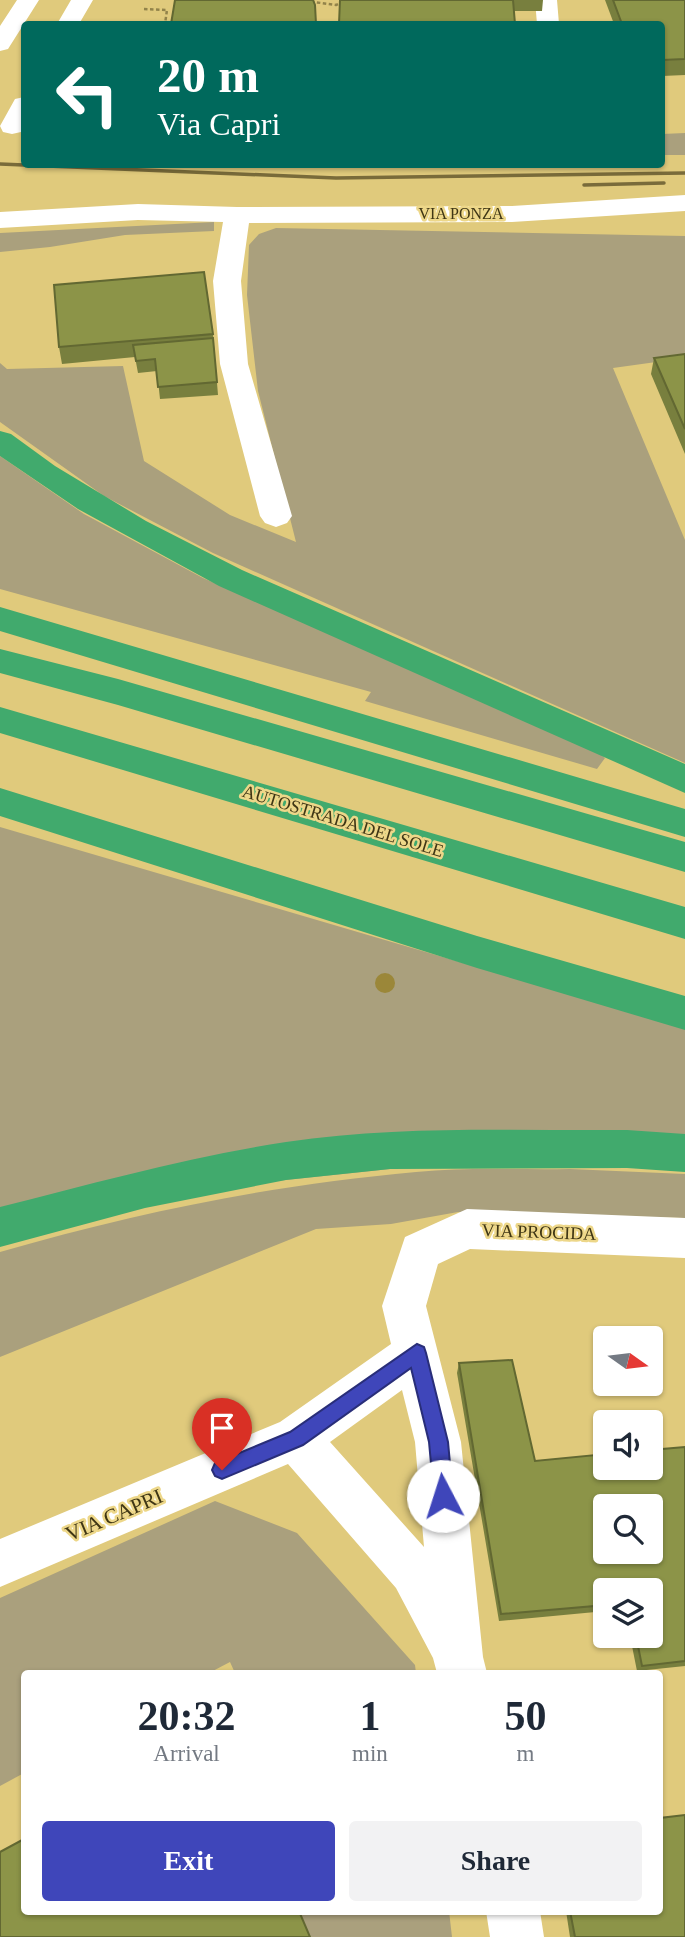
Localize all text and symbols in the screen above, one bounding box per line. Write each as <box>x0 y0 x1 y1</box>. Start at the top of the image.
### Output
text: 20 m <box>157 48 259 103</box>
icon: left <box>42 49 133 140</box>
text: Via Capri <box>157 106 280 142</box>
street label: VIA PONZA <box>419 205 504 222</box>
street label: AUTOSTRADA DEL SOLE <box>240 781 446 861</box>
street label: VIA PROCIDA <box>481 1220 597 1244</box>
north arrow <box>593 1326 663 1396</box>
map controls <box>593 1326 663 1648</box>
pin <box>192 1398 252 1470</box>
icon: arrive <box>203 1409 241 1447</box>
button: sound <box>593 1410 663 1480</box>
position arrow <box>406 1459 480 1533</box>
street label: VIA CAPRI <box>62 1484 166 1546</box>
button: search <box>593 1494 663 1564</box>
button: layers <box>593 1578 663 1648</box>
text: 20:32 <box>138 1693 236 1739</box>
text: 1 <box>359 1693 380 1739</box>
text: 50 <box>504 1693 546 1739</box>
text: Arrival <box>153 1741 220 1766</box>
text: min <box>352 1741 388 1766</box>
text: m <box>516 1741 534 1766</box>
button: Exit <box>42 1821 335 1901</box>
button: Share <box>349 1821 642 1901</box>

